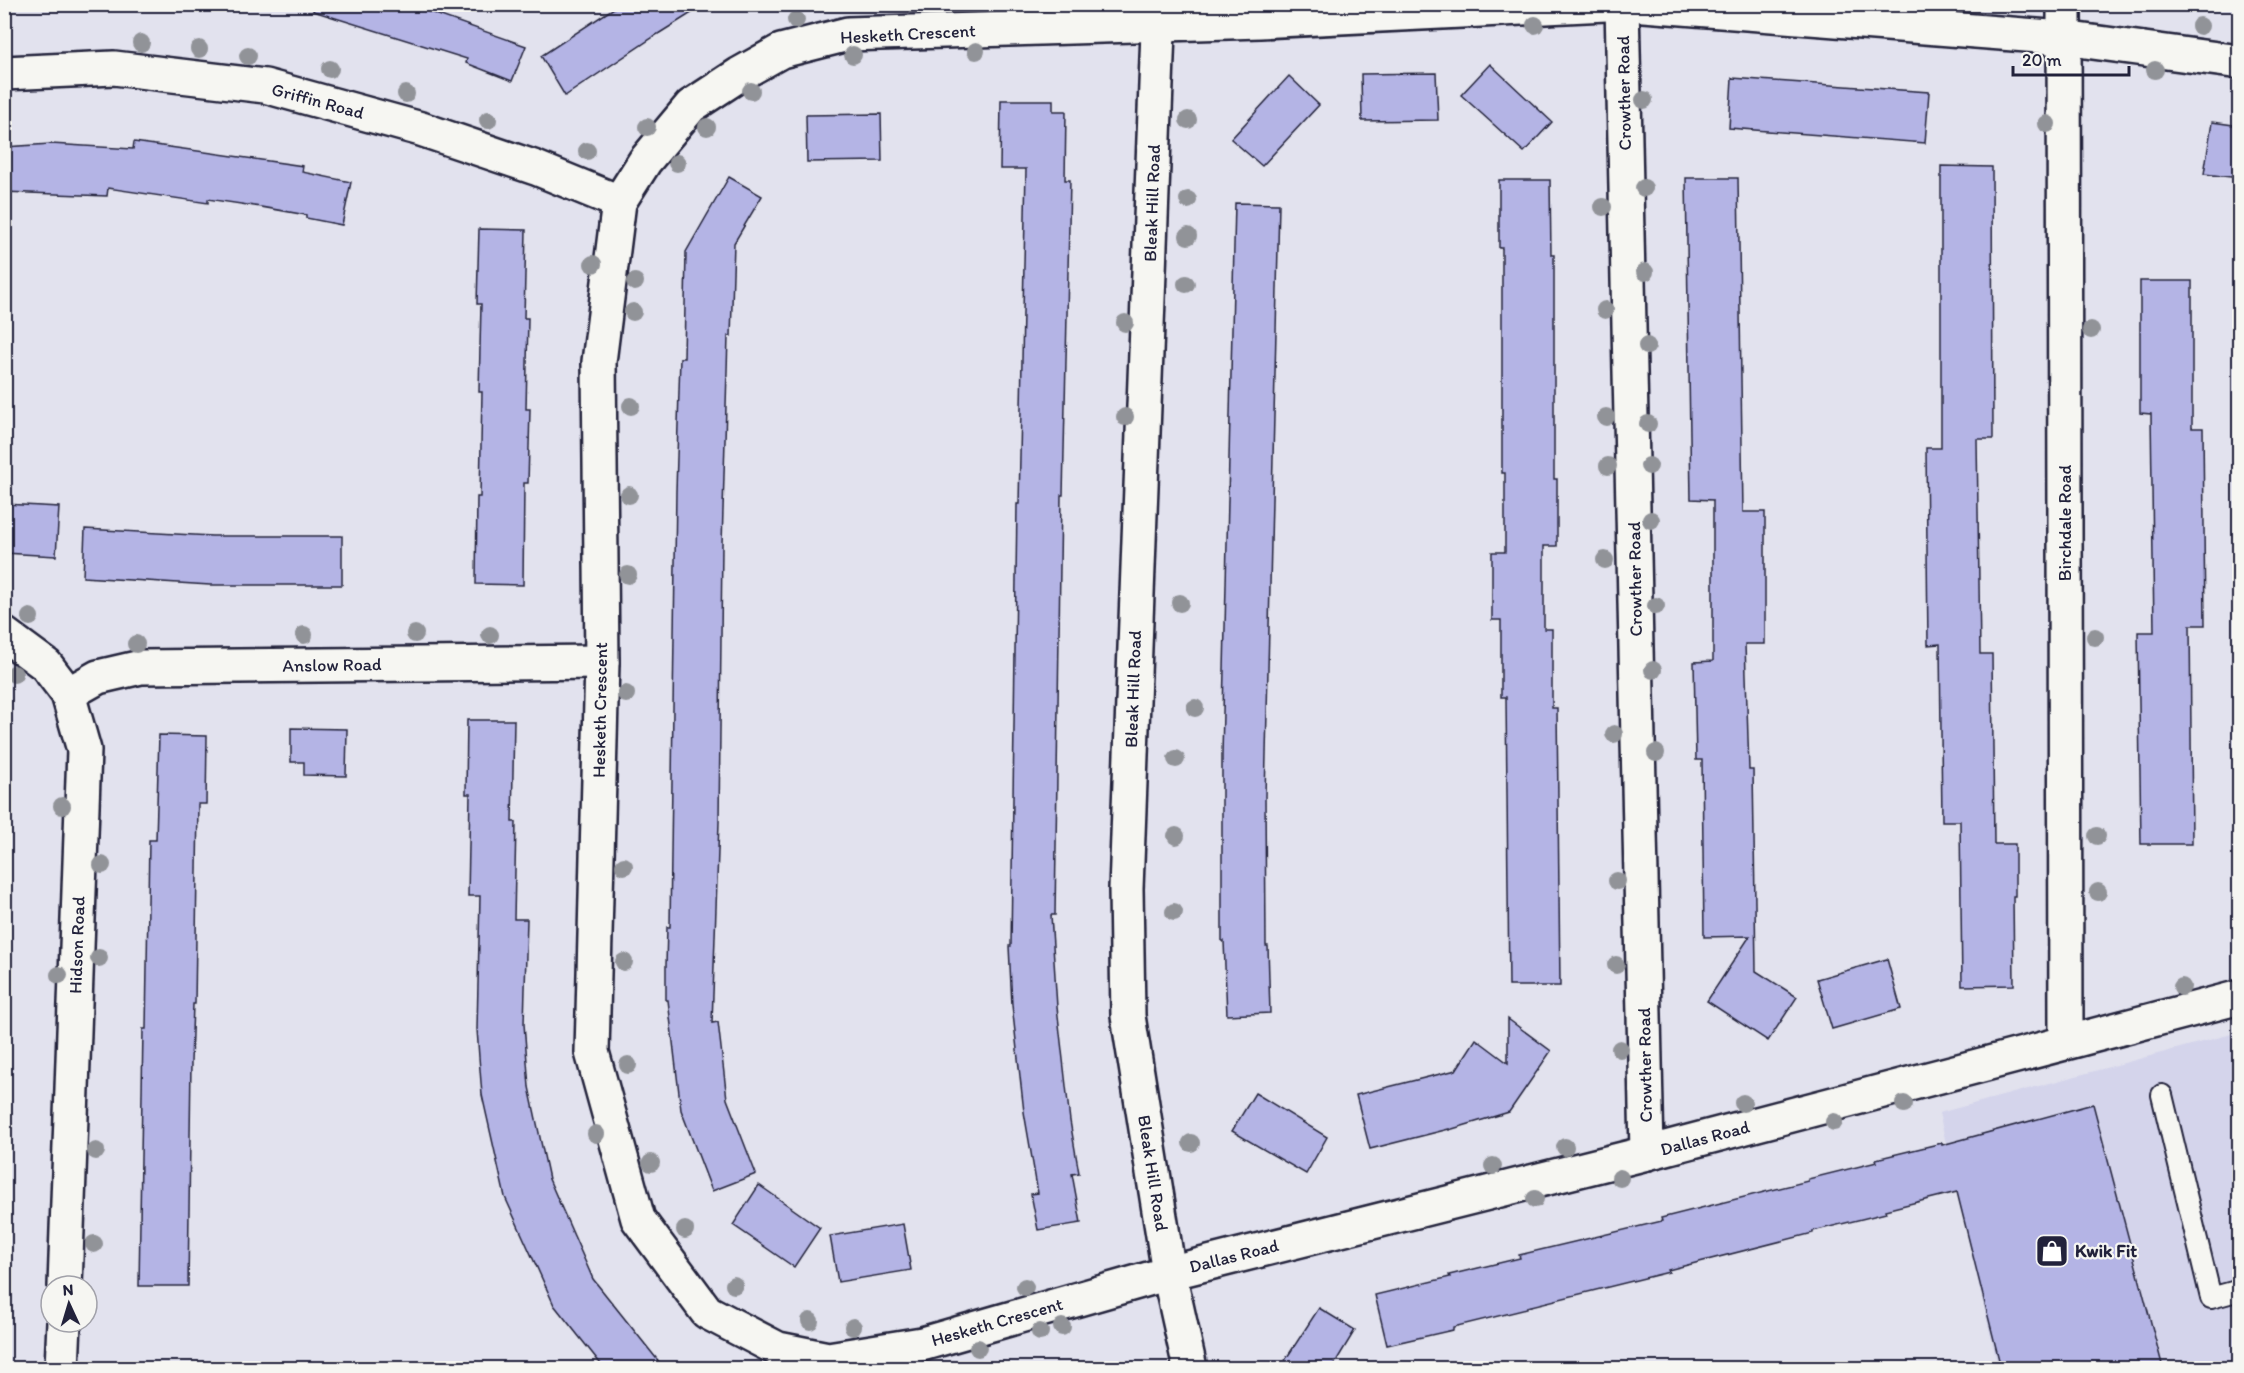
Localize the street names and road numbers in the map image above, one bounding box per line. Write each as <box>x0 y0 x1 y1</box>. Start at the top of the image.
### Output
street label: Hesketh Crescent <box>840 19 977 49</box>
street label: Crowther Road <box>1612 35 1636 151</box>
street label: Griffin Road <box>269 78 367 124</box>
street label: Bleak Hill Road <box>1139 144 1165 262</box>
street label: Birchdale Road <box>2054 465 2076 581</box>
street label: Crowther Road <box>1623 521 1647 637</box>
street label: Bleak Hill Road <box>1120 630 1146 748</box>
street label: Hesketh Crescent <box>588 642 612 778</box>
street label: Anslow Road <box>282 653 382 677</box>
street label: Hidson Road <box>64 896 90 994</box>
street label: Crowther Road <box>1633 1007 1657 1123</box>
street label: Bleak Hill Road <box>1133 1113 1173 1233</box>
street label: Dallas Road <box>1658 1115 1752 1161</box>
street label: Dallas Road <box>1187 1234 1281 1278</box>
street label: Hesketh Crescent <box>929 1293 1066 1351</box>

